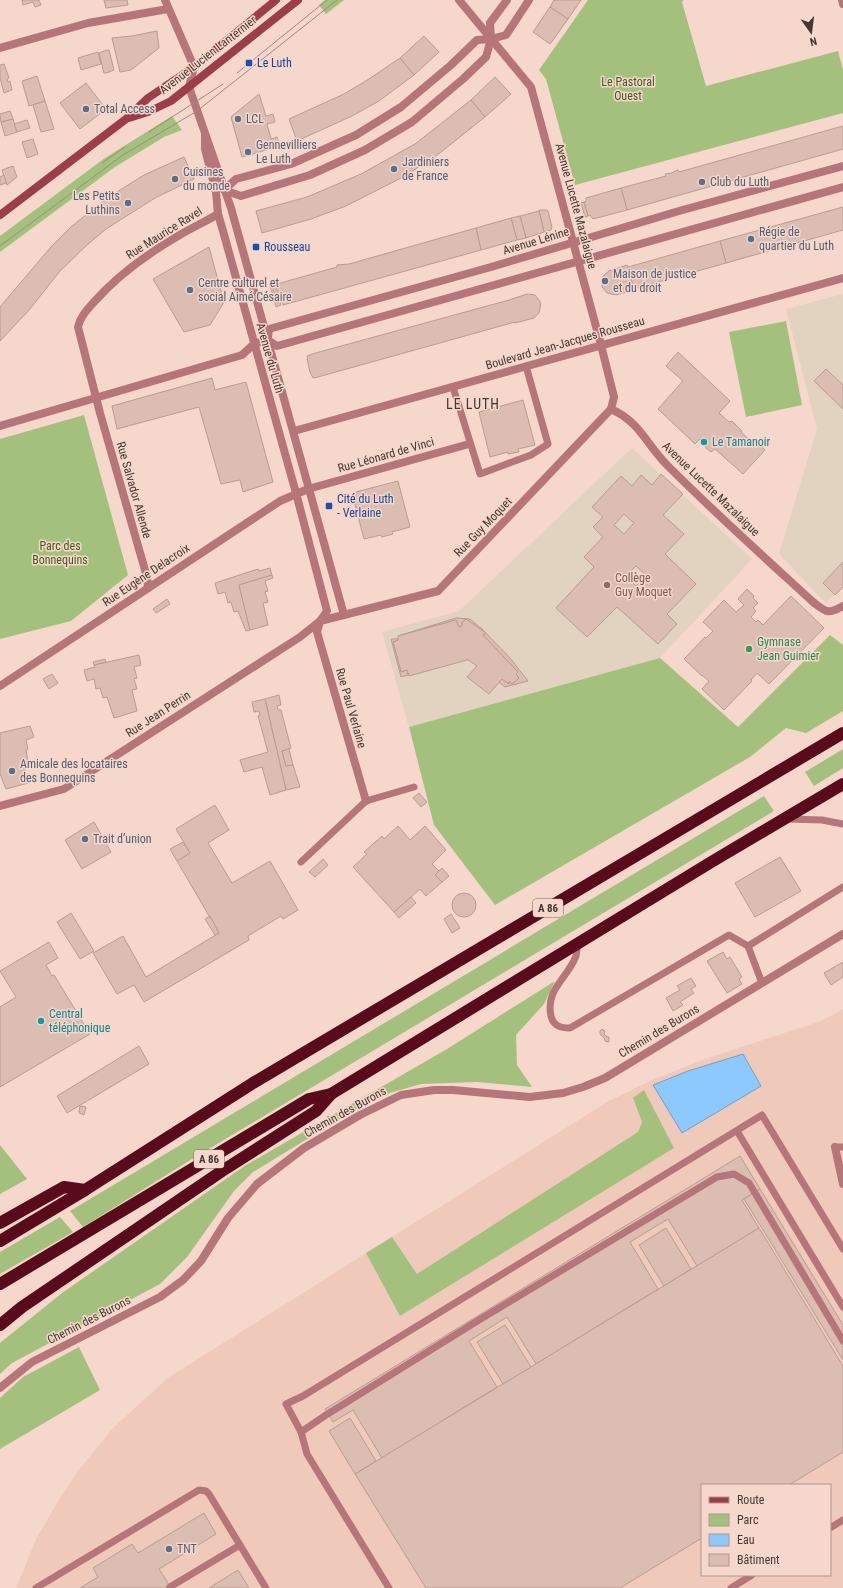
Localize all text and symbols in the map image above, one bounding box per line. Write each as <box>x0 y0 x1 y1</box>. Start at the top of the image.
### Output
north arrow <box>791 12 831 52</box>
street label: Avenue Lucien Lanternier <box>157 13 259 97</box>
text: N <box>808 34 818 48</box>
place label: Le Luth <box>257 56 292 70</box>
marker: Le Luth <box>244 58 254 68</box>
park label: Le Pastoral Ouest <box>601 75 655 103</box>
place label: Total Access <box>94 102 155 116</box>
marker: Total Access <box>81 104 91 114</box>
place label: LCL <box>246 112 264 126</box>
marker: LCL <box>233 114 243 124</box>
place label: Gennevilliers Le Luth <box>256 138 317 166</box>
street label: Avenue Lucette Mazalaigue <box>552 142 600 271</box>
marker: Gennevilliers Le Luth <box>243 147 253 157</box>
place label: Jardiniers de France <box>402 155 449 183</box>
marker: Jardiniers de France <box>389 164 399 174</box>
place label: Cuisines du monde <box>183 165 230 193</box>
marker: Cuisines du monde <box>170 174 180 184</box>
place label: Club du Luth <box>710 175 769 189</box>
marker: Club du Luth <box>697 177 707 187</box>
place label: Les Petits Luthins <box>73 189 120 217</box>
marker: Les Petits Luthins <box>123 198 133 208</box>
street label: Rue Maurice Ravel <box>123 204 205 262</box>
street label: Avenue Lénine <box>501 224 571 258</box>
place label: Régie de quartier du Luth <box>759 225 834 253</box>
marker: Régie de quartier du Luth <box>746 234 756 244</box>
place label: Rousseau <box>264 240 311 254</box>
marker: Rousseau <box>251 242 261 252</box>
place label: Maison de justice et du droit <box>613 267 697 295</box>
place label: Centre culturel et social Aimé Césaire <box>198 276 292 304</box>
marker: Maison de justice et du droit <box>600 276 610 286</box>
marker: Centre culturel et social Aimé Césaire <box>185 285 195 295</box>
street label: Boulevard Jean-Jacques Rousseau <box>484 314 646 372</box>
street label: Avenue du Luth <box>253 321 287 395</box>
district label: LE LUTH <box>446 396 500 412</box>
street label: Rue Léonard de Vinci <box>336 435 436 475</box>
place label: Le Tamanoir <box>712 435 771 449</box>
marker: Le Tamanoir <box>699 437 709 447</box>
street label: Avenue Lucette Mazalaigue <box>660 439 763 539</box>
street label: Rue Salvador Allende <box>114 440 155 540</box>
place label: Cité du Luth - Verlaine <box>337 492 394 520</box>
street label: Rue Guy Moquet <box>451 494 515 560</box>
marker: Cité du Luth - Verlaine <box>324 501 334 511</box>
park label: Parc des Bonnequins <box>32 539 88 567</box>
street label: Rue Eugène Delacroix <box>100 541 192 609</box>
place label: Collège Guy Moquet <box>615 571 672 599</box>
marker: Collège Guy Moquet <box>602 580 612 590</box>
place label: Gymnase Jean Guimier <box>757 635 820 663</box>
marker: Gymnase Jean Guimier <box>744 644 754 654</box>
street label: Rue Paul Verlaine <box>333 666 369 750</box>
street label: Rue Jean Perrin <box>123 688 193 740</box>
place label: Amicale des locataires des Bonnequins <box>20 757 128 785</box>
marker: Amicale des locataires des Bonnequins <box>7 766 17 776</box>
place label: Trait d’union <box>93 832 152 846</box>
marker: Trait d’union <box>80 834 90 844</box>
road number: A 86 <box>533 899 563 917</box>
street label: Chemin des Burons <box>616 1001 702 1061</box>
place label: Central téléphonique <box>49 1007 111 1035</box>
marker: Central téléphonique <box>36 1016 46 1026</box>
street label: Chemin des Burons <box>302 1084 388 1140</box>
road number: A 86 <box>194 1150 224 1168</box>
street label: Chemin des Burons <box>45 1293 133 1347</box>
legend <box>701 1484 831 1576</box>
text: Route <box>737 1493 765 1507</box>
text: Parc <box>737 1513 759 1527</box>
text: Eau <box>737 1533 755 1547</box>
place label: TNT <box>177 1542 197 1556</box>
marker: TNT <box>164 1544 174 1554</box>
text: Bâtiment <box>737 1553 780 1567</box>

